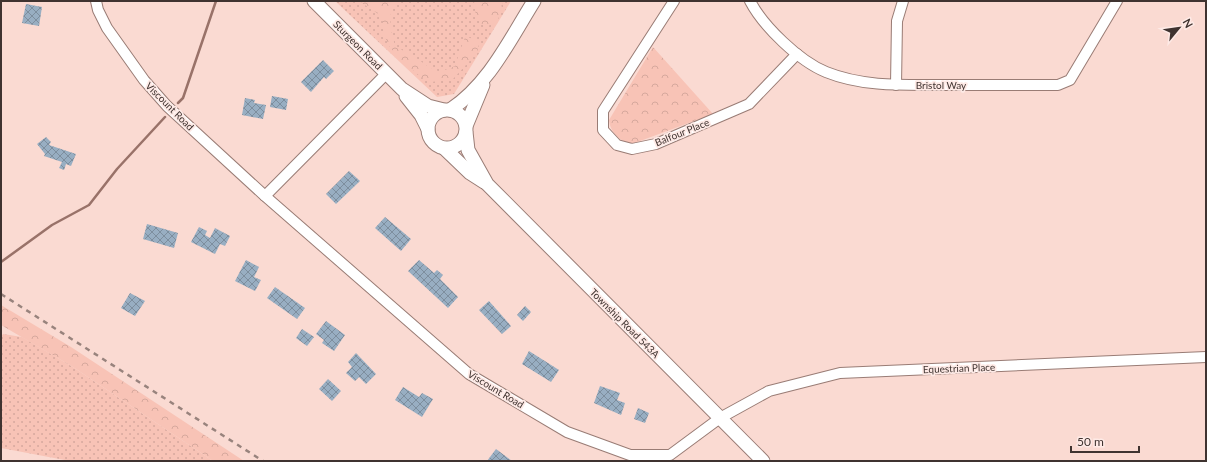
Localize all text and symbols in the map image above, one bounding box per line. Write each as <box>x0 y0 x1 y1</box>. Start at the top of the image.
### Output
north arrow <box>1159 8 1199 48</box>
text: N <box>1180 16 1196 30</box>
street label: Sturgeon Road <box>331 18 385 72</box>
street label: Viscount Road <box>143 79 197 133</box>
street label: Bristol Way <box>916 79 967 91</box>
street label: Balfour Place <box>653 116 711 148</box>
street label: Township Road 543A <box>588 286 662 360</box>
street label: Equestrian Place <box>923 361 995 375</box>
street label: Viscount Road <box>466 368 526 410</box>
scale bar <box>1071 428 1139 454</box>
text: 50 m <box>1077 434 1104 449</box>

